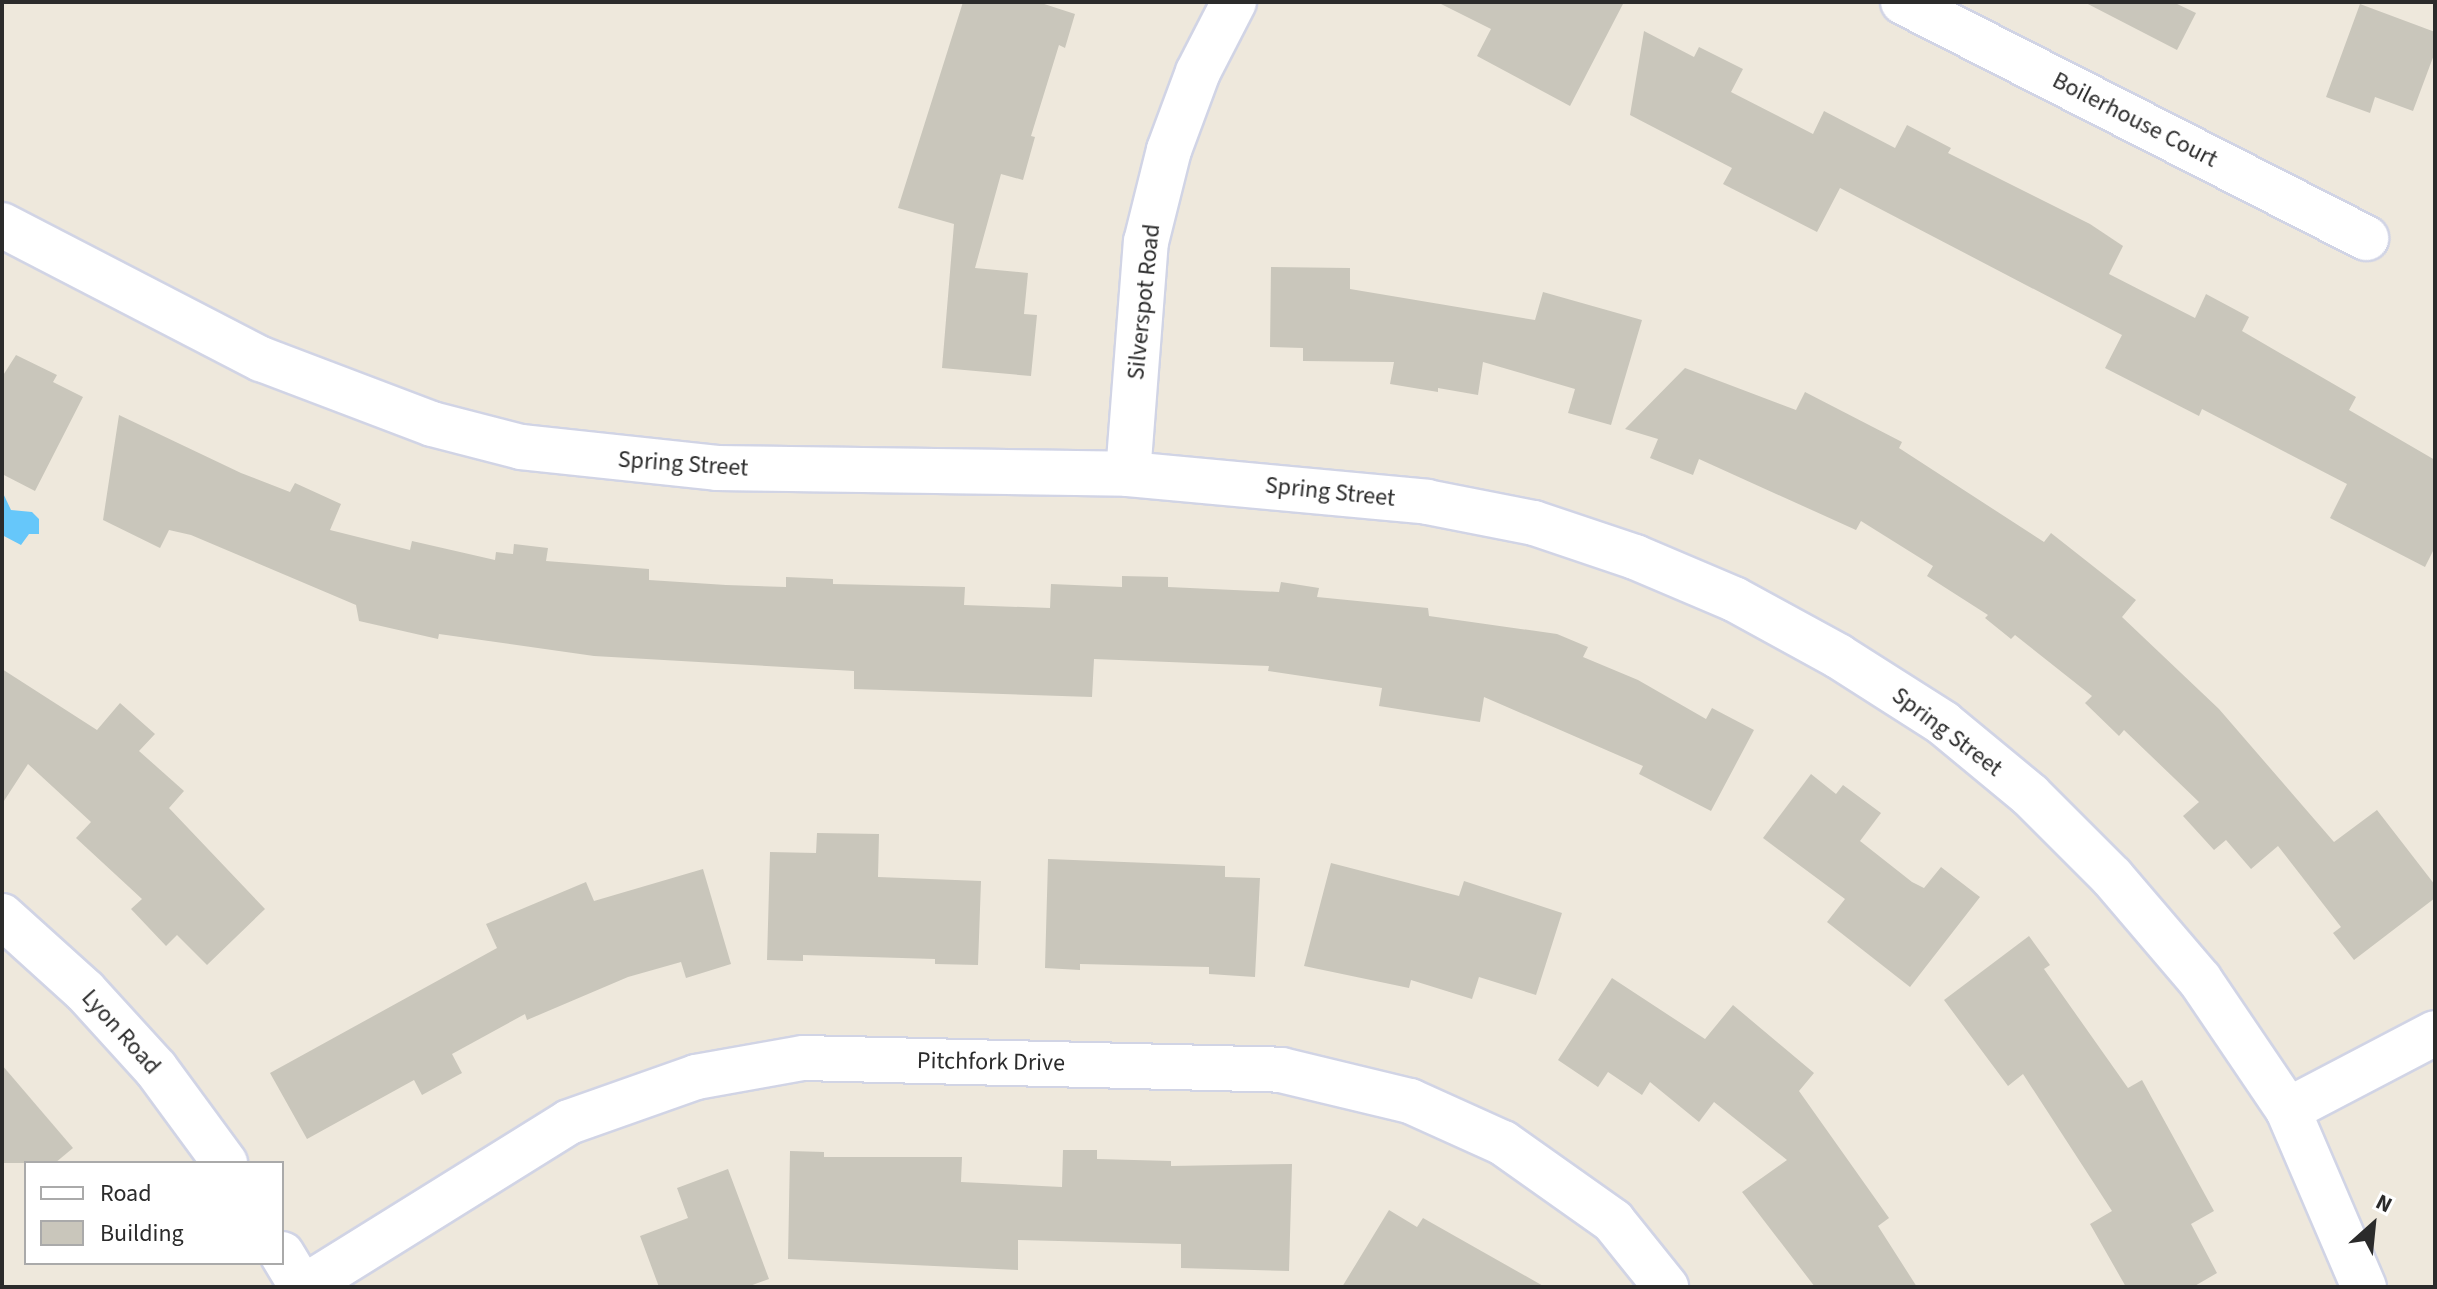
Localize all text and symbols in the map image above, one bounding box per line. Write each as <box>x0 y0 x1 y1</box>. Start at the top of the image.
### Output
street label: Boilerhouse Court <box>2048 66 2222 174</box>
street label: Silverspot Road <box>1121 223 1167 381</box>
street label: Spring Street <box>617 445 749 483</box>
street label: Spring Street <box>1264 471 1396 513</box>
street label: Spring Street <box>1886 681 2008 783</box>
street label: Lyon Road <box>75 984 167 1080</box>
street label: Pitchfork Drive <box>917 1046 1065 1078</box>
legend <box>24 1161 284 1265</box>
text: Road <box>100 1176 152 1211</box>
north arrow <box>2333 1185 2413 1265</box>
text: N <box>2370 1186 2398 1221</box>
text: Building <box>100 1216 184 1251</box>

